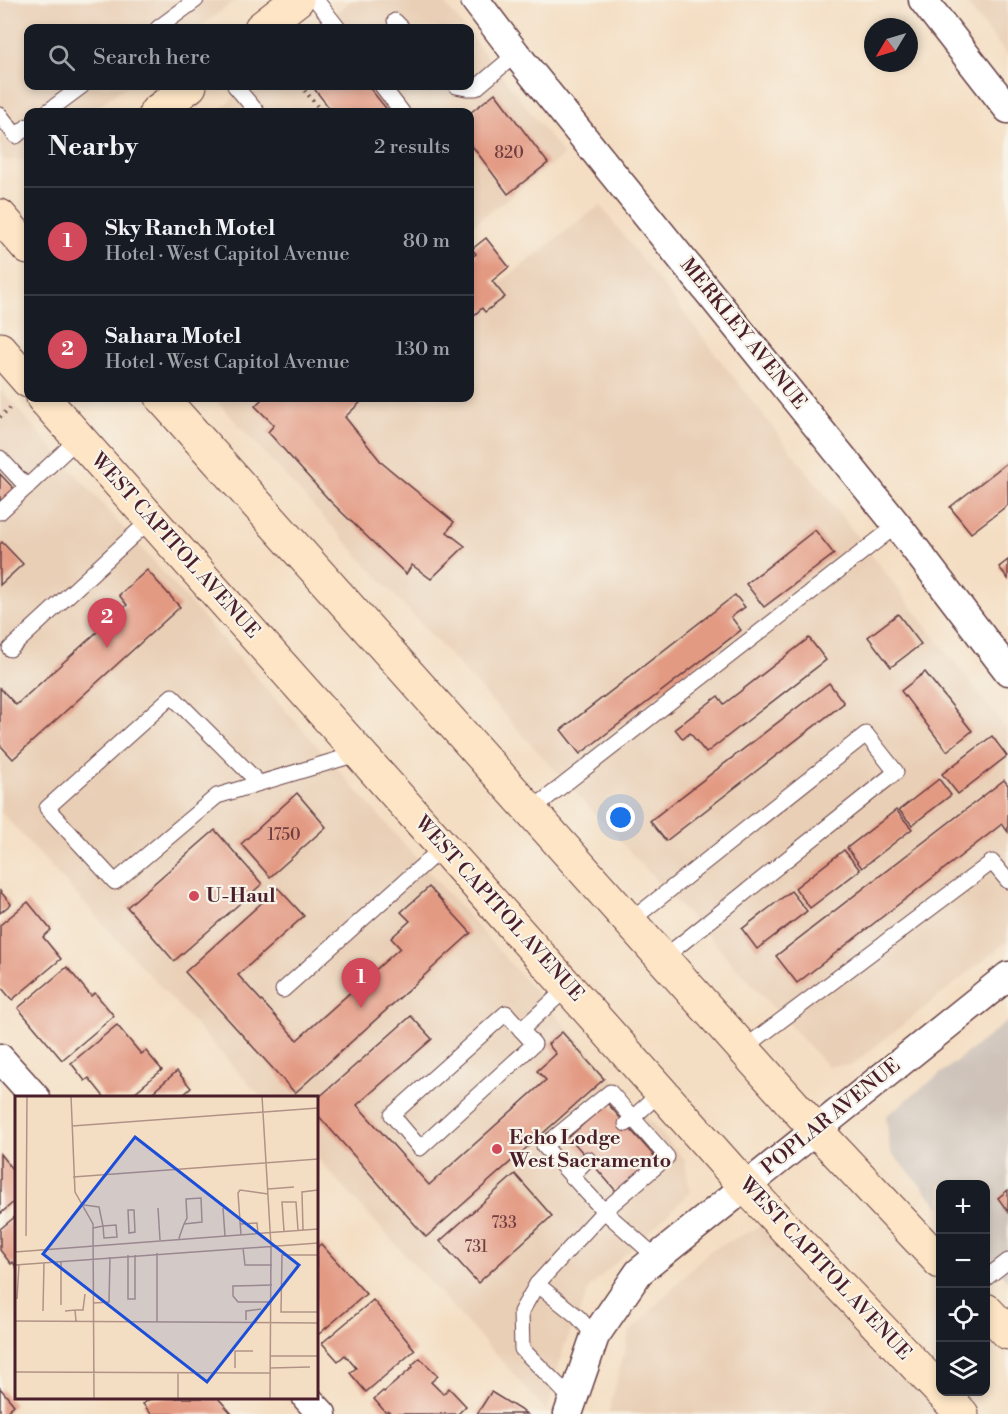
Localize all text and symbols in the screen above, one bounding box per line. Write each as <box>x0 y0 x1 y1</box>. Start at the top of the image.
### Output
north arrow <box>864 18 918 72</box>
search box <box>24 24 474 90</box>
icon: search <box>45 41 78 74</box>
text: Search here <box>93 44 210 71</box>
text: Nearby <box>48 131 138 163</box>
text: 2 results <box>374 135 450 160</box>
house number: 820 <box>494 143 524 163</box>
text: Sky Ranch Motel <box>105 215 275 242</box>
text: 1 <box>63 229 72 254</box>
text: 80 m <box>403 229 450 254</box>
text: Hotel · West Capitol Avenue <box>105 242 350 267</box>
street label: MERKLEY AVENUE <box>674 253 812 415</box>
text: Sahara Motel <box>105 323 241 350</box>
text: 2 <box>61 337 74 362</box>
text: 130 m <box>395 337 450 362</box>
text: Hotel · West Capitol Avenue <box>105 350 350 375</box>
street label: WEST CAPITOL AVENUE <box>84 447 265 644</box>
pin: 2 <box>88 598 126 648</box>
your location <box>606 803 635 832</box>
street label: WEST CAPITOL AVENUE <box>408 810 589 1007</box>
house number: 1750 <box>267 825 301 845</box>
place label: U-Haul <box>206 884 276 909</box>
marker: U-Haul <box>187 889 201 903</box>
pin: 1 <box>342 958 380 1008</box>
street label: POPLAR AVENUE <box>756 1053 906 1181</box>
inset map <box>15 1096 318 1399</box>
place label: Echo Lodge West Sacramento <box>508 1126 671 1174</box>
marker: Echo Lodge West Sacramento <box>490 1142 504 1156</box>
street label: WEST CAPITOL AVENUE <box>733 1172 916 1366</box>
map controls <box>936 1180 990 1396</box>
button: + <box>936 1180 990 1234</box>
house number: 733 <box>491 1213 517 1233</box>
button: − <box>936 1234 990 1288</box>
house number: 731 <box>464 1237 488 1257</box>
button: locate <box>936 1288 990 1342</box>
button: layers <box>936 1342 990 1396</box>

